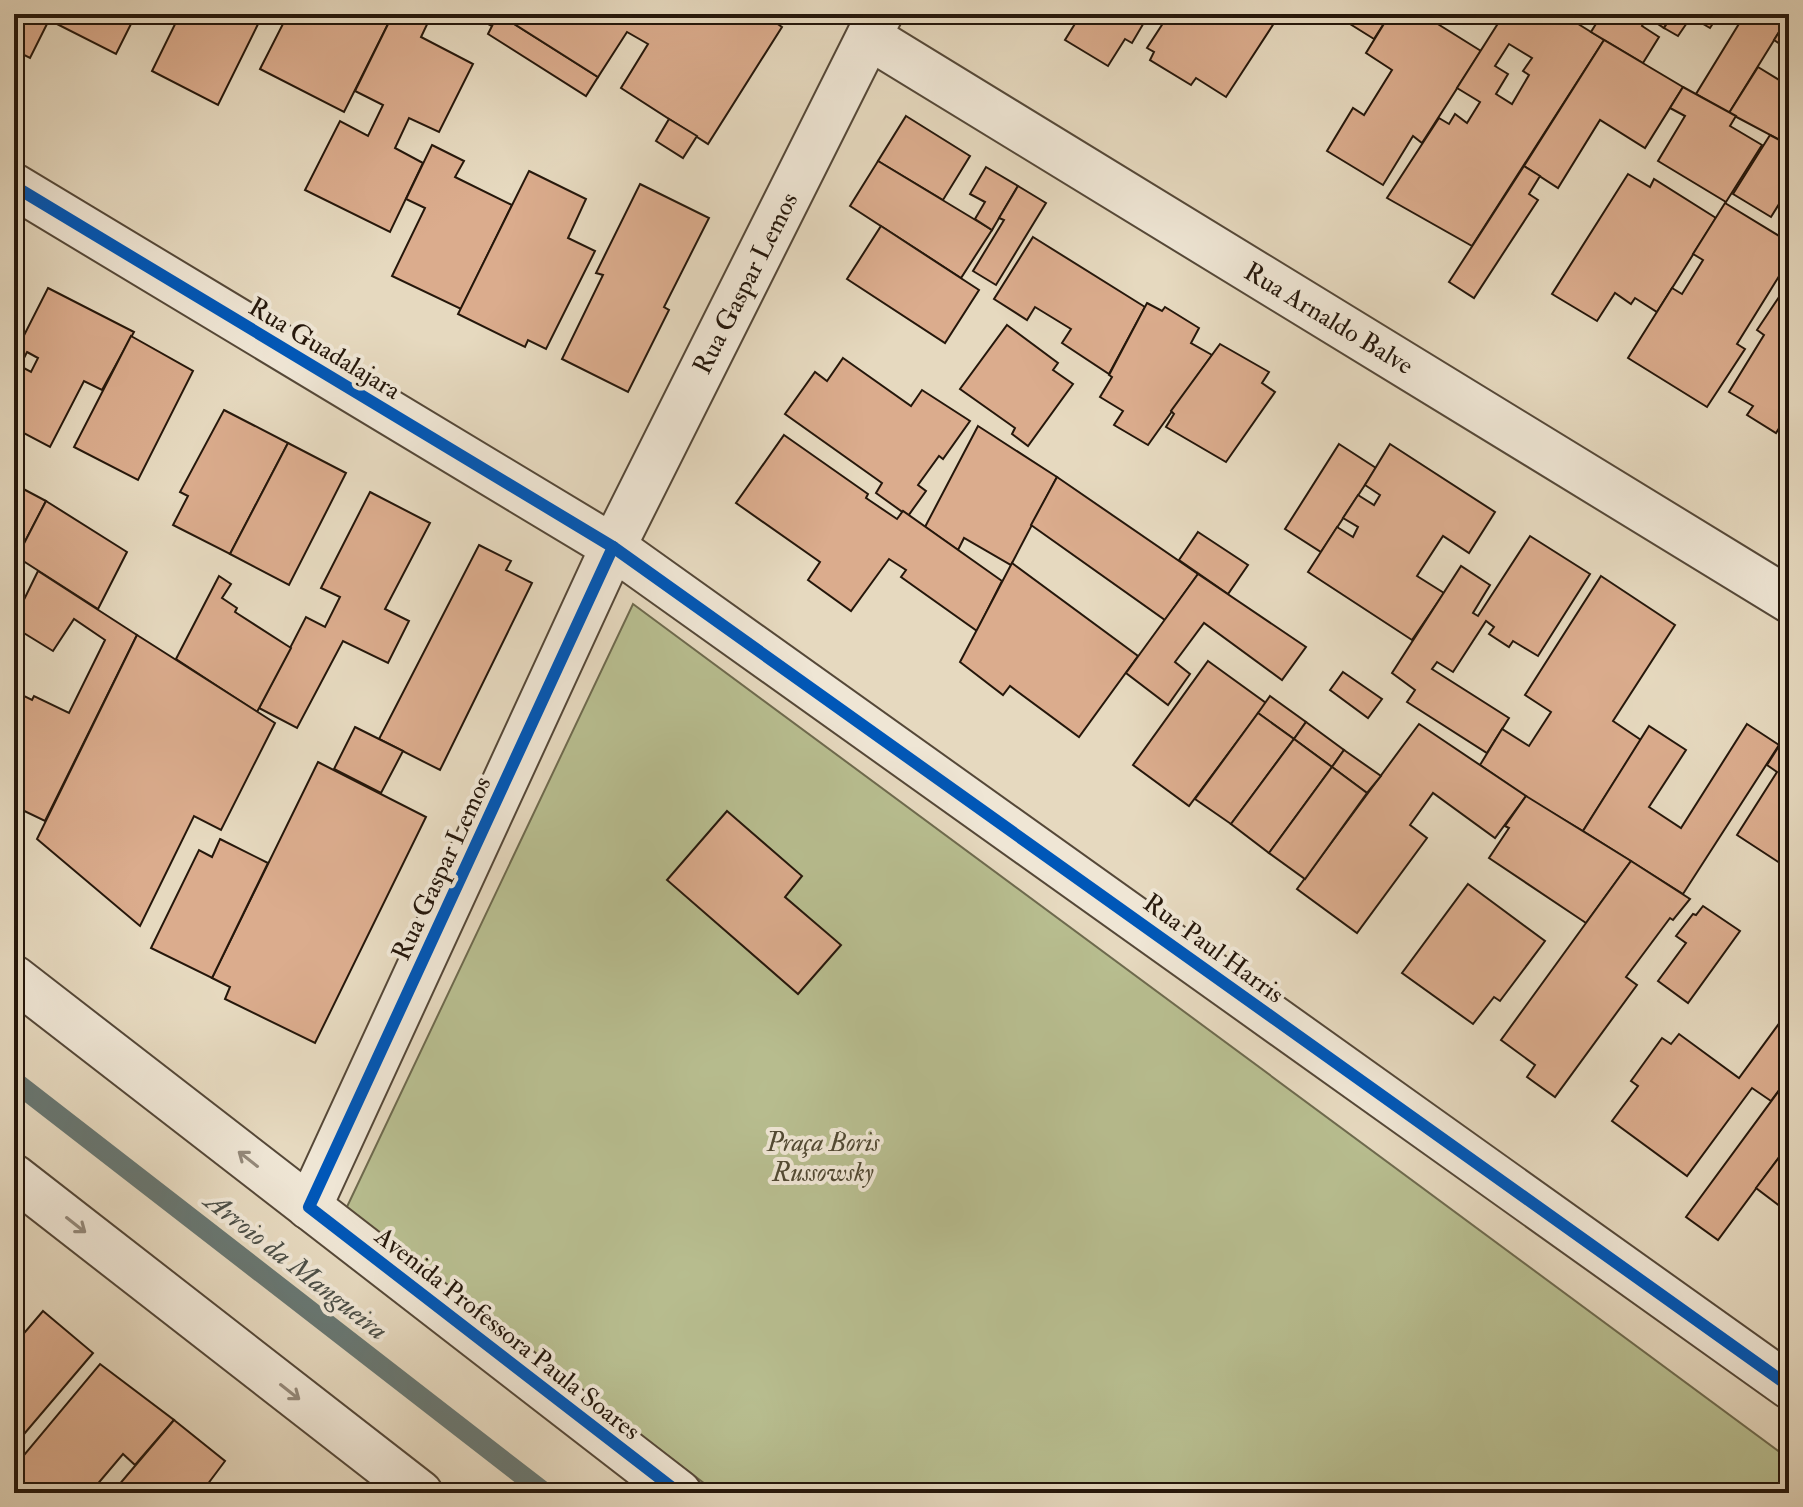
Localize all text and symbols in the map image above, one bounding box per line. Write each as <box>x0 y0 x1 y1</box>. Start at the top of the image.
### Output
street label: Rua Gaspar Lemos <box>686 187 806 380</box>
street label: Rua Arnaldo Balve <box>1238 256 1419 382</box>
street label: Rua Guadalajara <box>243 291 407 407</box>
street label: Rua Gaspar Lemos <box>385 771 500 966</box>
street label: Rua Paul Harris <box>1137 887 1290 1011</box>
park label: Praça Boris Russowsky <box>765 1127 880 1189</box>
one-way arrow <box>238 1151 259 1168</box>
water label: Arroio da Mangueira <box>195 1182 395 1348</box>
one-way arrow <box>65 1217 86 1234</box>
street label: Avenida Professora Paula Soares <box>368 1220 647 1447</box>
one-way arrow <box>279 1384 300 1401</box>

